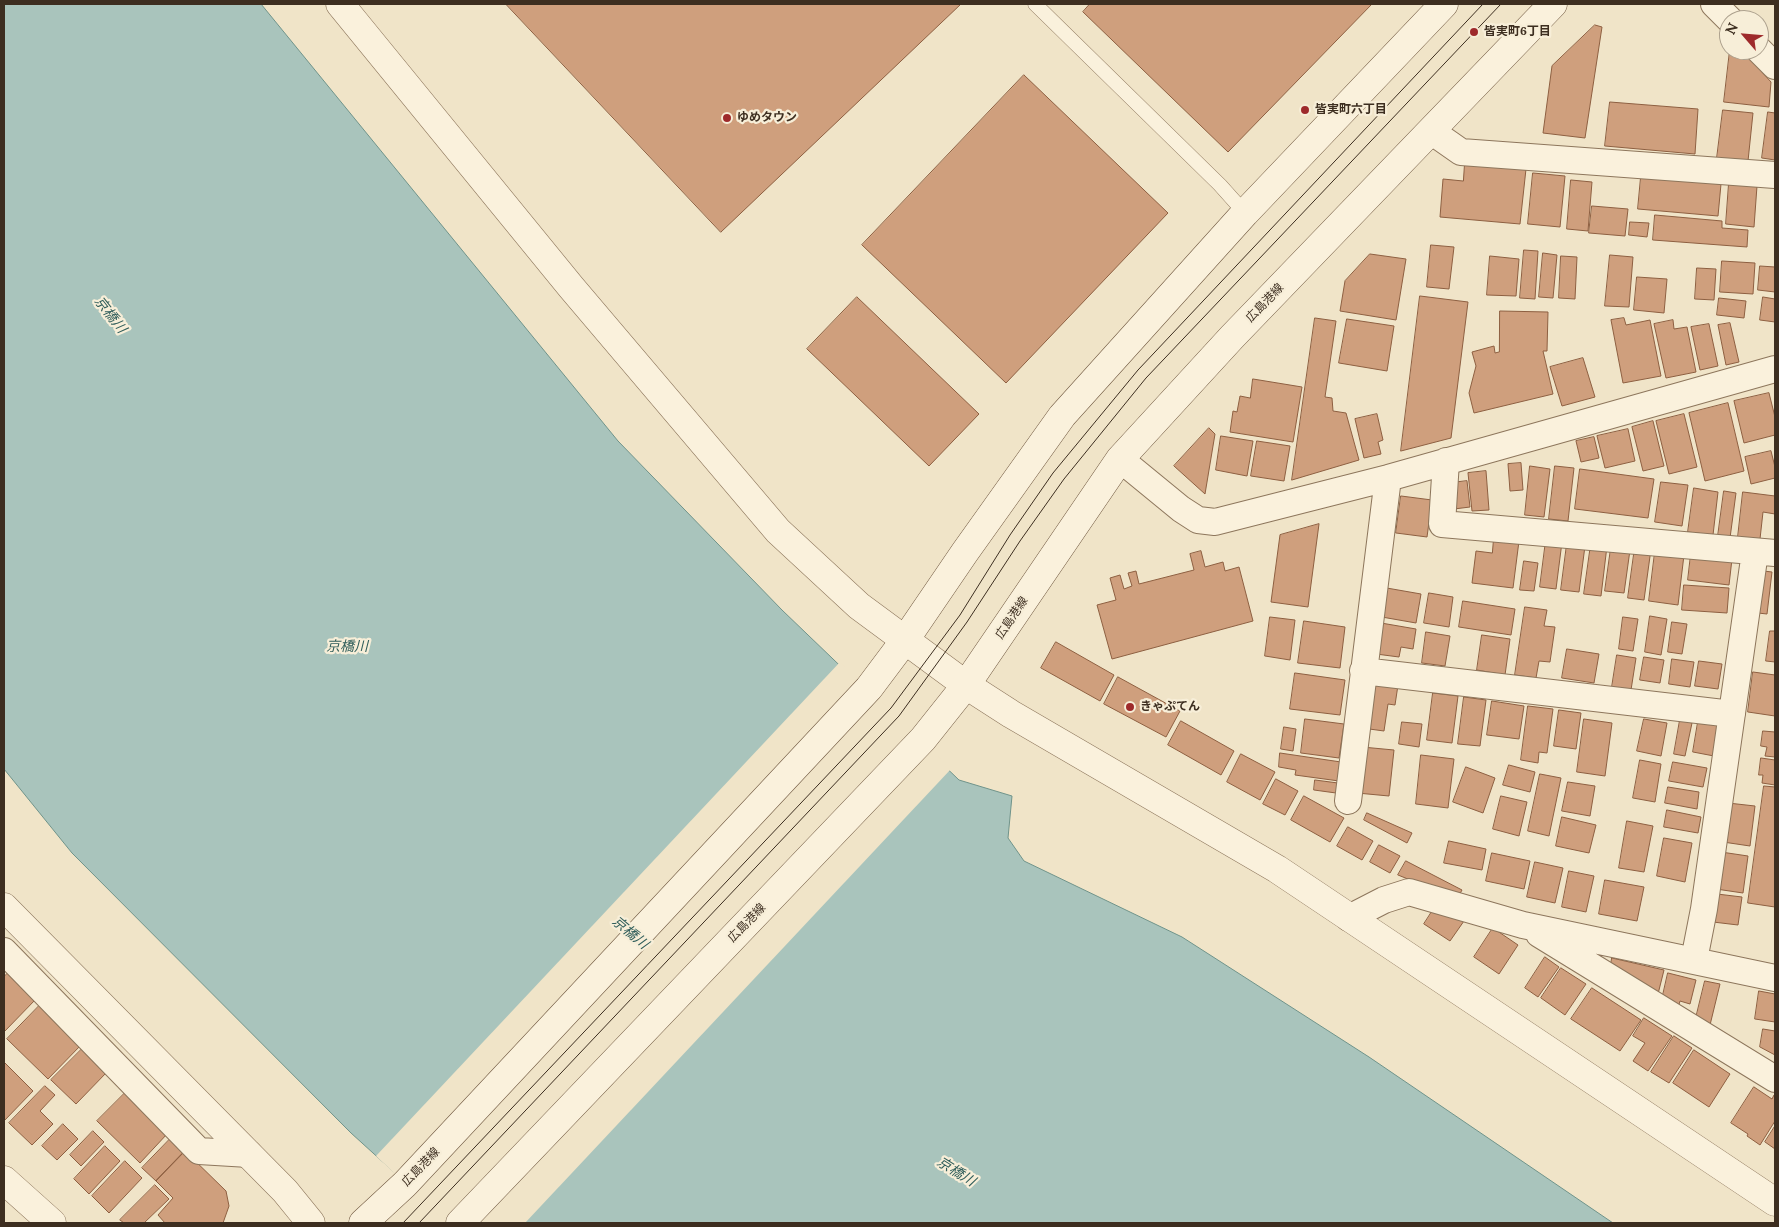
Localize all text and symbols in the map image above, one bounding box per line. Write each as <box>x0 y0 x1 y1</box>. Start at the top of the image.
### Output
north arrow <box>1719 10 1769 60</box>
text: N <box>1721 20 1742 38</box>
place label: 皆実町6丁目 <box>1484 25 1551 39</box>
marker: 皆実町6丁目 <box>1468 26 1480 38</box>
place label: 皆実町六丁目 <box>1315 103 1387 117</box>
marker: 皆実町六丁目 <box>1299 104 1311 116</box>
place label: ゆめタウン <box>737 111 797 125</box>
marker: ゆめタウン <box>721 112 733 124</box>
street label: 広島港線 <box>1243 281 1287 325</box>
water label: 京橋川 <box>90 293 130 337</box>
street label: 広島港線 <box>993 594 1031 642</box>
water label: 京橋川 <box>326 639 368 655</box>
place label: きゃぷてん <box>1140 700 1200 714</box>
marker: きゃぷてん <box>1124 701 1136 713</box>
street label: 広島港線 <box>725 901 769 945</box>
water label: 京橋川 <box>609 913 651 953</box>
street label: 広島港線 <box>399 1145 443 1189</box>
water label: 京橋川 <box>934 1154 978 1190</box>

